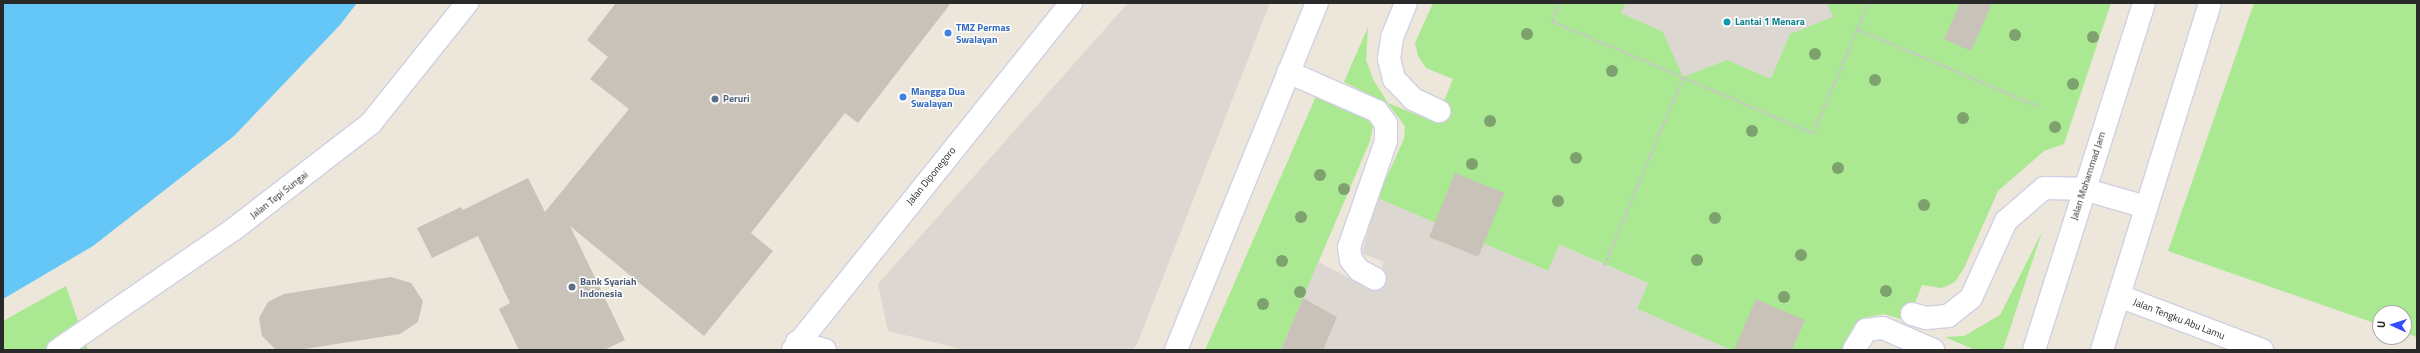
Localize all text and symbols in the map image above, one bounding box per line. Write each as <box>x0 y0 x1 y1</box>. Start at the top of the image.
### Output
place label: Lantai 1 Menara <box>1735 16 1805 28</box>
marker: Lantai 1 Menara <box>1722 17 1732 27</box>
place label: TMZ Permas Swalayan <box>956 21 1010 44</box>
marker: TMZ Permas Swalayan <box>943 28 953 38</box>
place label: Mangga Dua Swalayan <box>911 85 965 108</box>
marker: Mangga Dua Swalayan <box>898 92 908 102</box>
place label: Peruri <box>723 93 750 105</box>
marker: Peruri <box>710 94 720 104</box>
street label: Jalan Mohammad Jam <box>2068 130 2108 222</box>
street label: Jalan Diponegoro <box>904 144 958 208</box>
street label: Jalan Tepi Sungai <box>248 169 310 221</box>
place label: Bank Syariah Indonesia <box>580 275 636 298</box>
marker: Bank Syariah Indonesia <box>567 282 577 292</box>
street label: Jalan Tengku Abu Lamu <box>2131 296 2227 342</box>
north arrow <box>2372 305 2412 345</box>
text: U <box>2373 320 2389 328</box>

